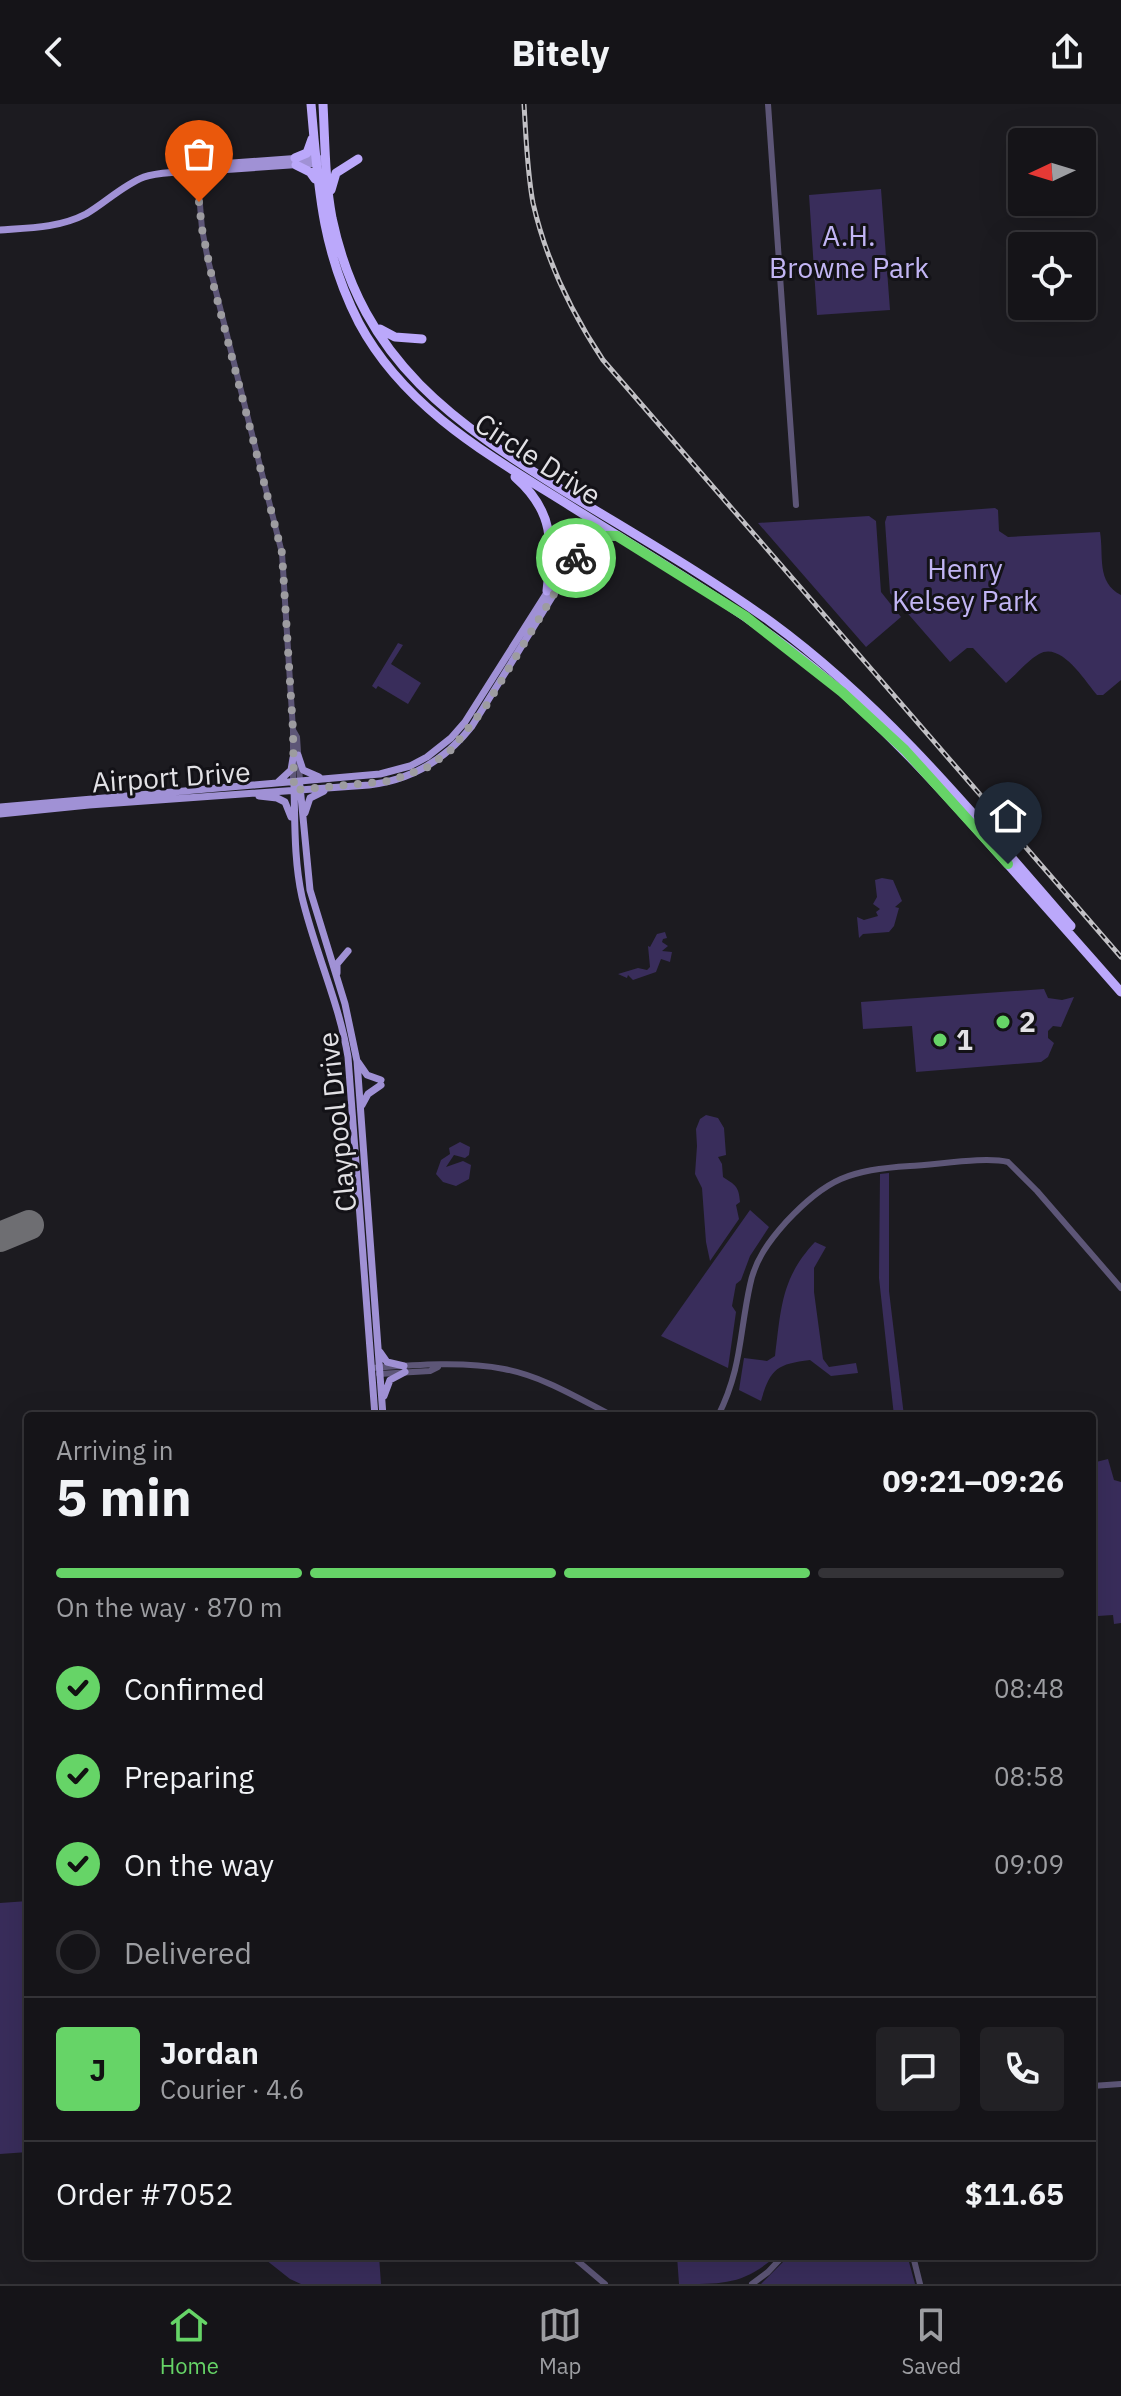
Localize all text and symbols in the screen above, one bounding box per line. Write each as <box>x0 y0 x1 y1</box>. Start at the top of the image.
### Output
text: Bitely <box>511 29 610 76</box>
icon: back <box>32 30 76 74</box>
icon: share <box>1045 30 1089 74</box>
pin <box>165 120 233 202</box>
north arrow <box>1008 128 1096 216</box>
map controls <box>1008 128 1096 320</box>
icon: bag <box>177 132 221 176</box>
park label: A.H. Browne Park <box>769 217 929 286</box>
button: locate <box>1008 232 1096 320</box>
street label: Circle Drive <box>468 404 608 513</box>
courier <box>536 518 616 598</box>
icon: bike <box>554 536 598 580</box>
park label: Henry Kelsey Park <box>892 550 1038 619</box>
street label: Airport Drive <box>90 753 252 801</box>
pin <box>974 782 1042 864</box>
icon: home <box>986 794 1030 838</box>
place label: 2 <box>1019 1003 1036 1040</box>
marker: 2 <box>994 1013 1012 1031</box>
place label: 1 <box>956 1021 973 1058</box>
street label: Claypool Drive <box>309 1030 364 1214</box>
marker: 1 <box>931 1031 949 1049</box>
text: Arriving in <box>56 1433 173 1467</box>
text: 09:21–09:26 <box>883 1461 1064 1500</box>
text: 5 min <box>56 1463 192 1530</box>
text: On the way · 870 m <box>56 1590 282 1624</box>
icon: check <box>56 1666 100 1710</box>
text: Confirmed <box>124 1669 265 1708</box>
text: 08:48 <box>994 1671 1064 1705</box>
icon: check <box>56 1754 100 1798</box>
text: Preparing <box>124 1757 254 1796</box>
text: 08:58 <box>994 1759 1064 1793</box>
icon: check <box>56 1842 100 1886</box>
text: On the way <box>124 1845 274 1884</box>
text: 09:09 <box>994 1847 1064 1881</box>
text: Delivered <box>124 1933 252 1972</box>
button: chat <box>876 2027 960 2111</box>
button: phone <box>980 2027 1064 2111</box>
text: Jordan <box>160 2033 259 2072</box>
text: J <box>90 2050 106 2089</box>
text: Courier · 4.6 <box>160 2072 304 2106</box>
text: Order #7052 <box>56 2174 233 2213</box>
text: $11.65 <box>965 2174 1064 2213</box>
tab: Home <box>160 2303 219 2380</box>
tab: Map <box>538 2303 582 2380</box>
tab: Saved <box>901 2303 961 2380</box>

